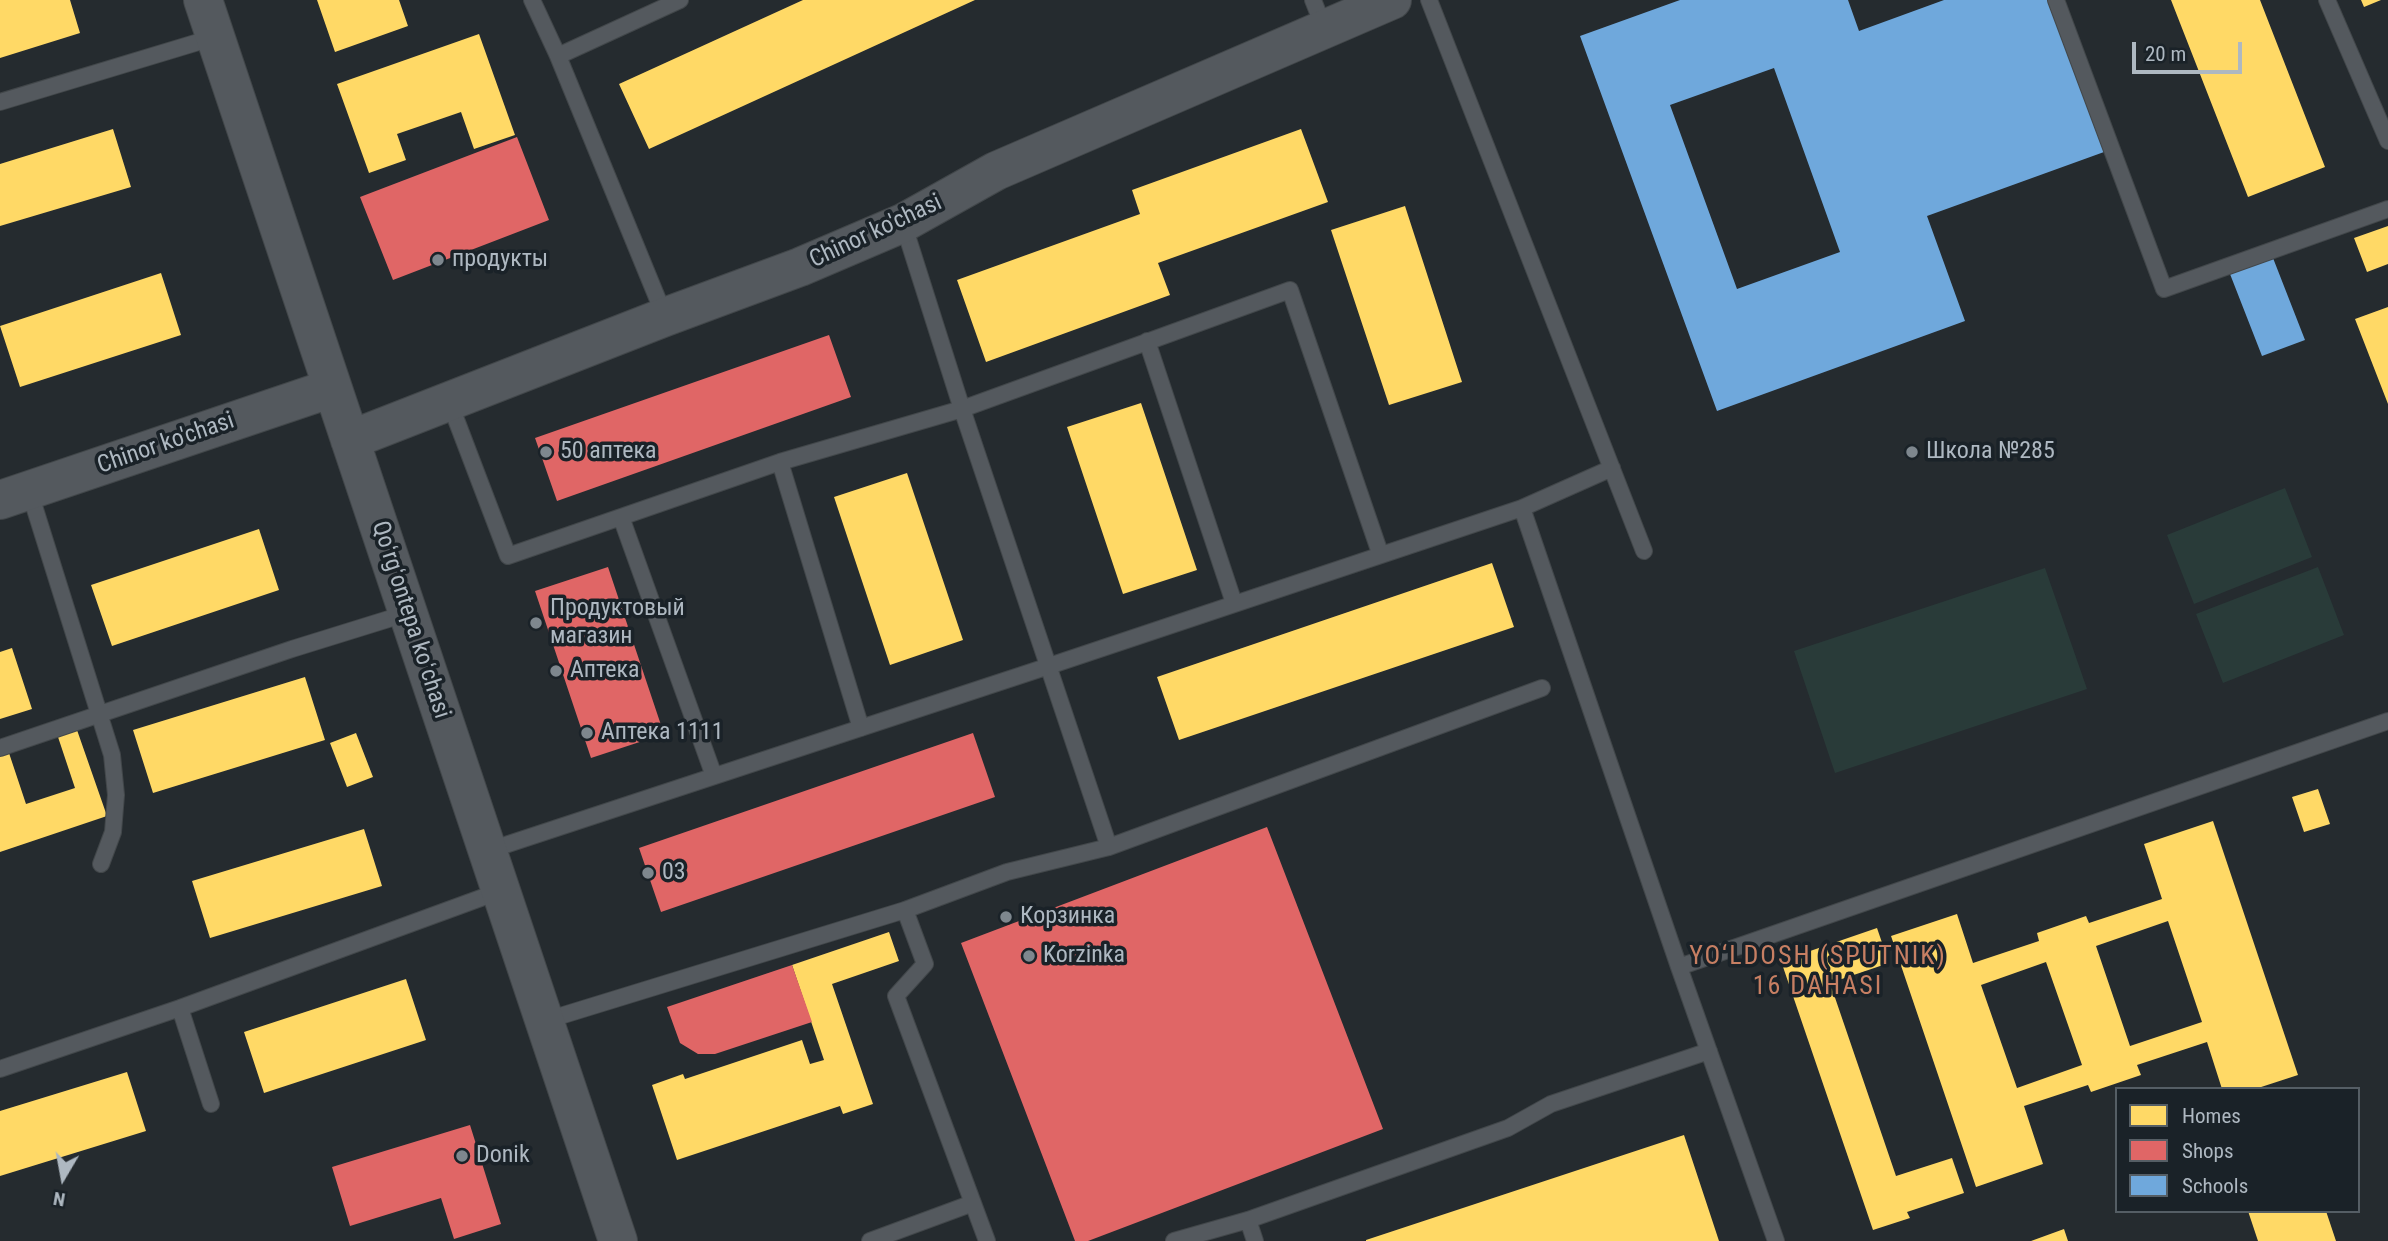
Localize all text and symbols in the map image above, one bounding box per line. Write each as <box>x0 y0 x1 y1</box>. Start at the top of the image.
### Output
scale bar <box>2136 28 2246 72</box>
text: 20 m <box>2145 42 2186 66</box>
street label: Chinor ko'chasi <box>805 189 947 275</box>
place label: продукты <box>452 246 548 274</box>
marker: продукты <box>430 252 446 268</box>
street label: Chinor ko'chasi <box>94 407 238 481</box>
place label: 50 аптека <box>560 438 656 466</box>
place label: Школа №285 <box>1926 438 2055 466</box>
marker: 50 аптека <box>538 444 554 460</box>
marker: Школа №285 <box>1904 444 1920 460</box>
street label: Qoʻrgʻontepa koʻchasi <box>365 518 455 722</box>
place label: Продуктовый магазин <box>550 595 685 651</box>
marker: Продуктовый магазин <box>528 615 544 631</box>
place label: Аптека <box>570 657 640 685</box>
marker: Аптека <box>548 663 564 679</box>
place label: Аптека 1111 <box>601 719 724 747</box>
marker: Аптека 1111 <box>579 725 595 741</box>
place label: 03 <box>662 859 686 887</box>
marker: 03 <box>640 865 656 881</box>
place label: Корзинка <box>1020 903 1115 931</box>
marker: Корзинка <box>998 909 1014 925</box>
district label: YO‘LDOSH (SPUTNIK) 16 DAHASI <box>1691 941 1945 1002</box>
place label: Korzinka <box>1043 942 1125 970</box>
marker: Korzinka <box>1021 948 1037 964</box>
legend <box>2115 1087 2360 1213</box>
text: Homes <box>2182 1104 2241 1128</box>
text: Shops <box>2182 1139 2234 1163</box>
place label: Donik <box>476 1142 530 1170</box>
north arrow <box>28 1143 98 1213</box>
marker: Donik <box>454 1148 470 1164</box>
text: Schools <box>2182 1174 2248 1198</box>
text: N <box>52 1187 67 1212</box>

